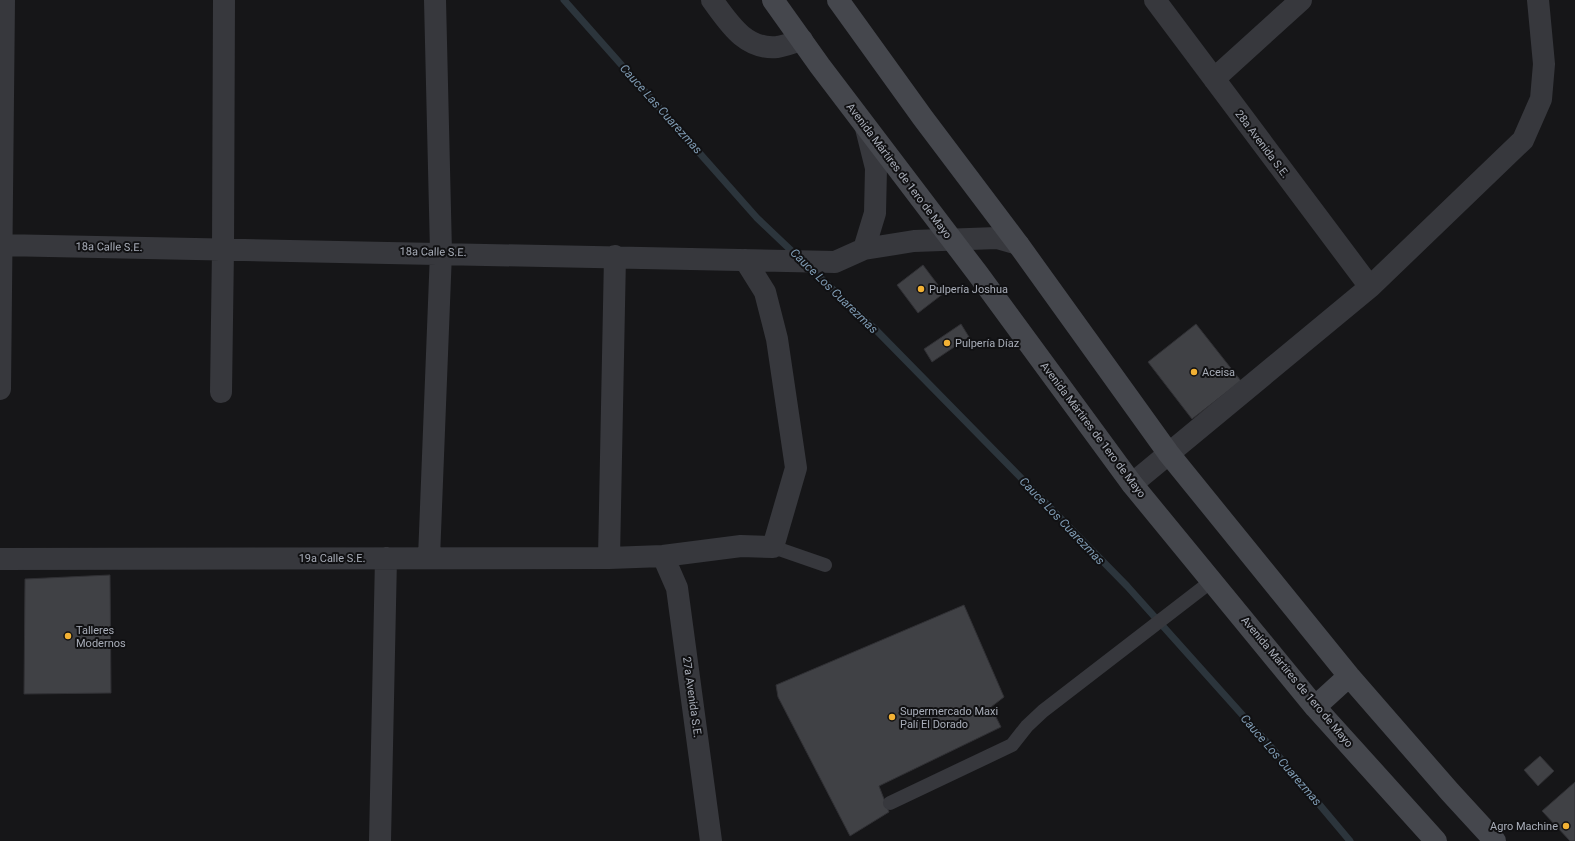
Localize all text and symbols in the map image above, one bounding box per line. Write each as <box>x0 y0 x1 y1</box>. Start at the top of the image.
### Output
water label: Cauce Las Cuarezmas <box>617 61 705 157</box>
street label: Avenida Mártires de 1ero de Mayo <box>844 101 954 241</box>
street label: 28a Avenida S.E. <box>1232 108 1292 180</box>
street label: 18a Calle S.E. <box>76 240 143 254</box>
street label: 18a Calle S.E. <box>400 245 467 259</box>
water label: Cauce Los Cuarezmas <box>787 246 881 336</box>
place label: Pulpería Joshua <box>929 283 1008 296</box>
marker: Pulpería Joshua <box>916 284 926 294</box>
place label: Pulpería Díaz <box>955 337 1020 350</box>
marker: Pulpería Díaz <box>942 338 952 348</box>
street label: Avenida Mártires de 1ero de Mayo <box>1038 360 1148 500</box>
place label: Aceisa <box>1202 366 1235 379</box>
marker: Aceisa <box>1189 367 1199 377</box>
water label: Cauce Los Cuarezmas <box>1017 474 1107 568</box>
street label: 19a Calle S.E. <box>299 552 365 565</box>
street label: Avenida Mártires de 1ero de Mayo <box>1239 614 1355 750</box>
place label: Talleres Modernos <box>76 624 126 650</box>
marker: Talleres Modernos <box>63 631 73 641</box>
street label: 27a Avenida S.E. <box>680 656 704 738</box>
place label: Supermercado Maxi Palí El Dorado <box>900 705 998 731</box>
marker: Supermercado Maxi Palí El Dorado <box>887 712 897 722</box>
water label: Cauce Los Cuarezmas <box>1238 712 1324 808</box>
place label: Agro Machine <box>1490 820 1558 833</box>
marker: Agro Machine <box>1561 821 1571 831</box>

